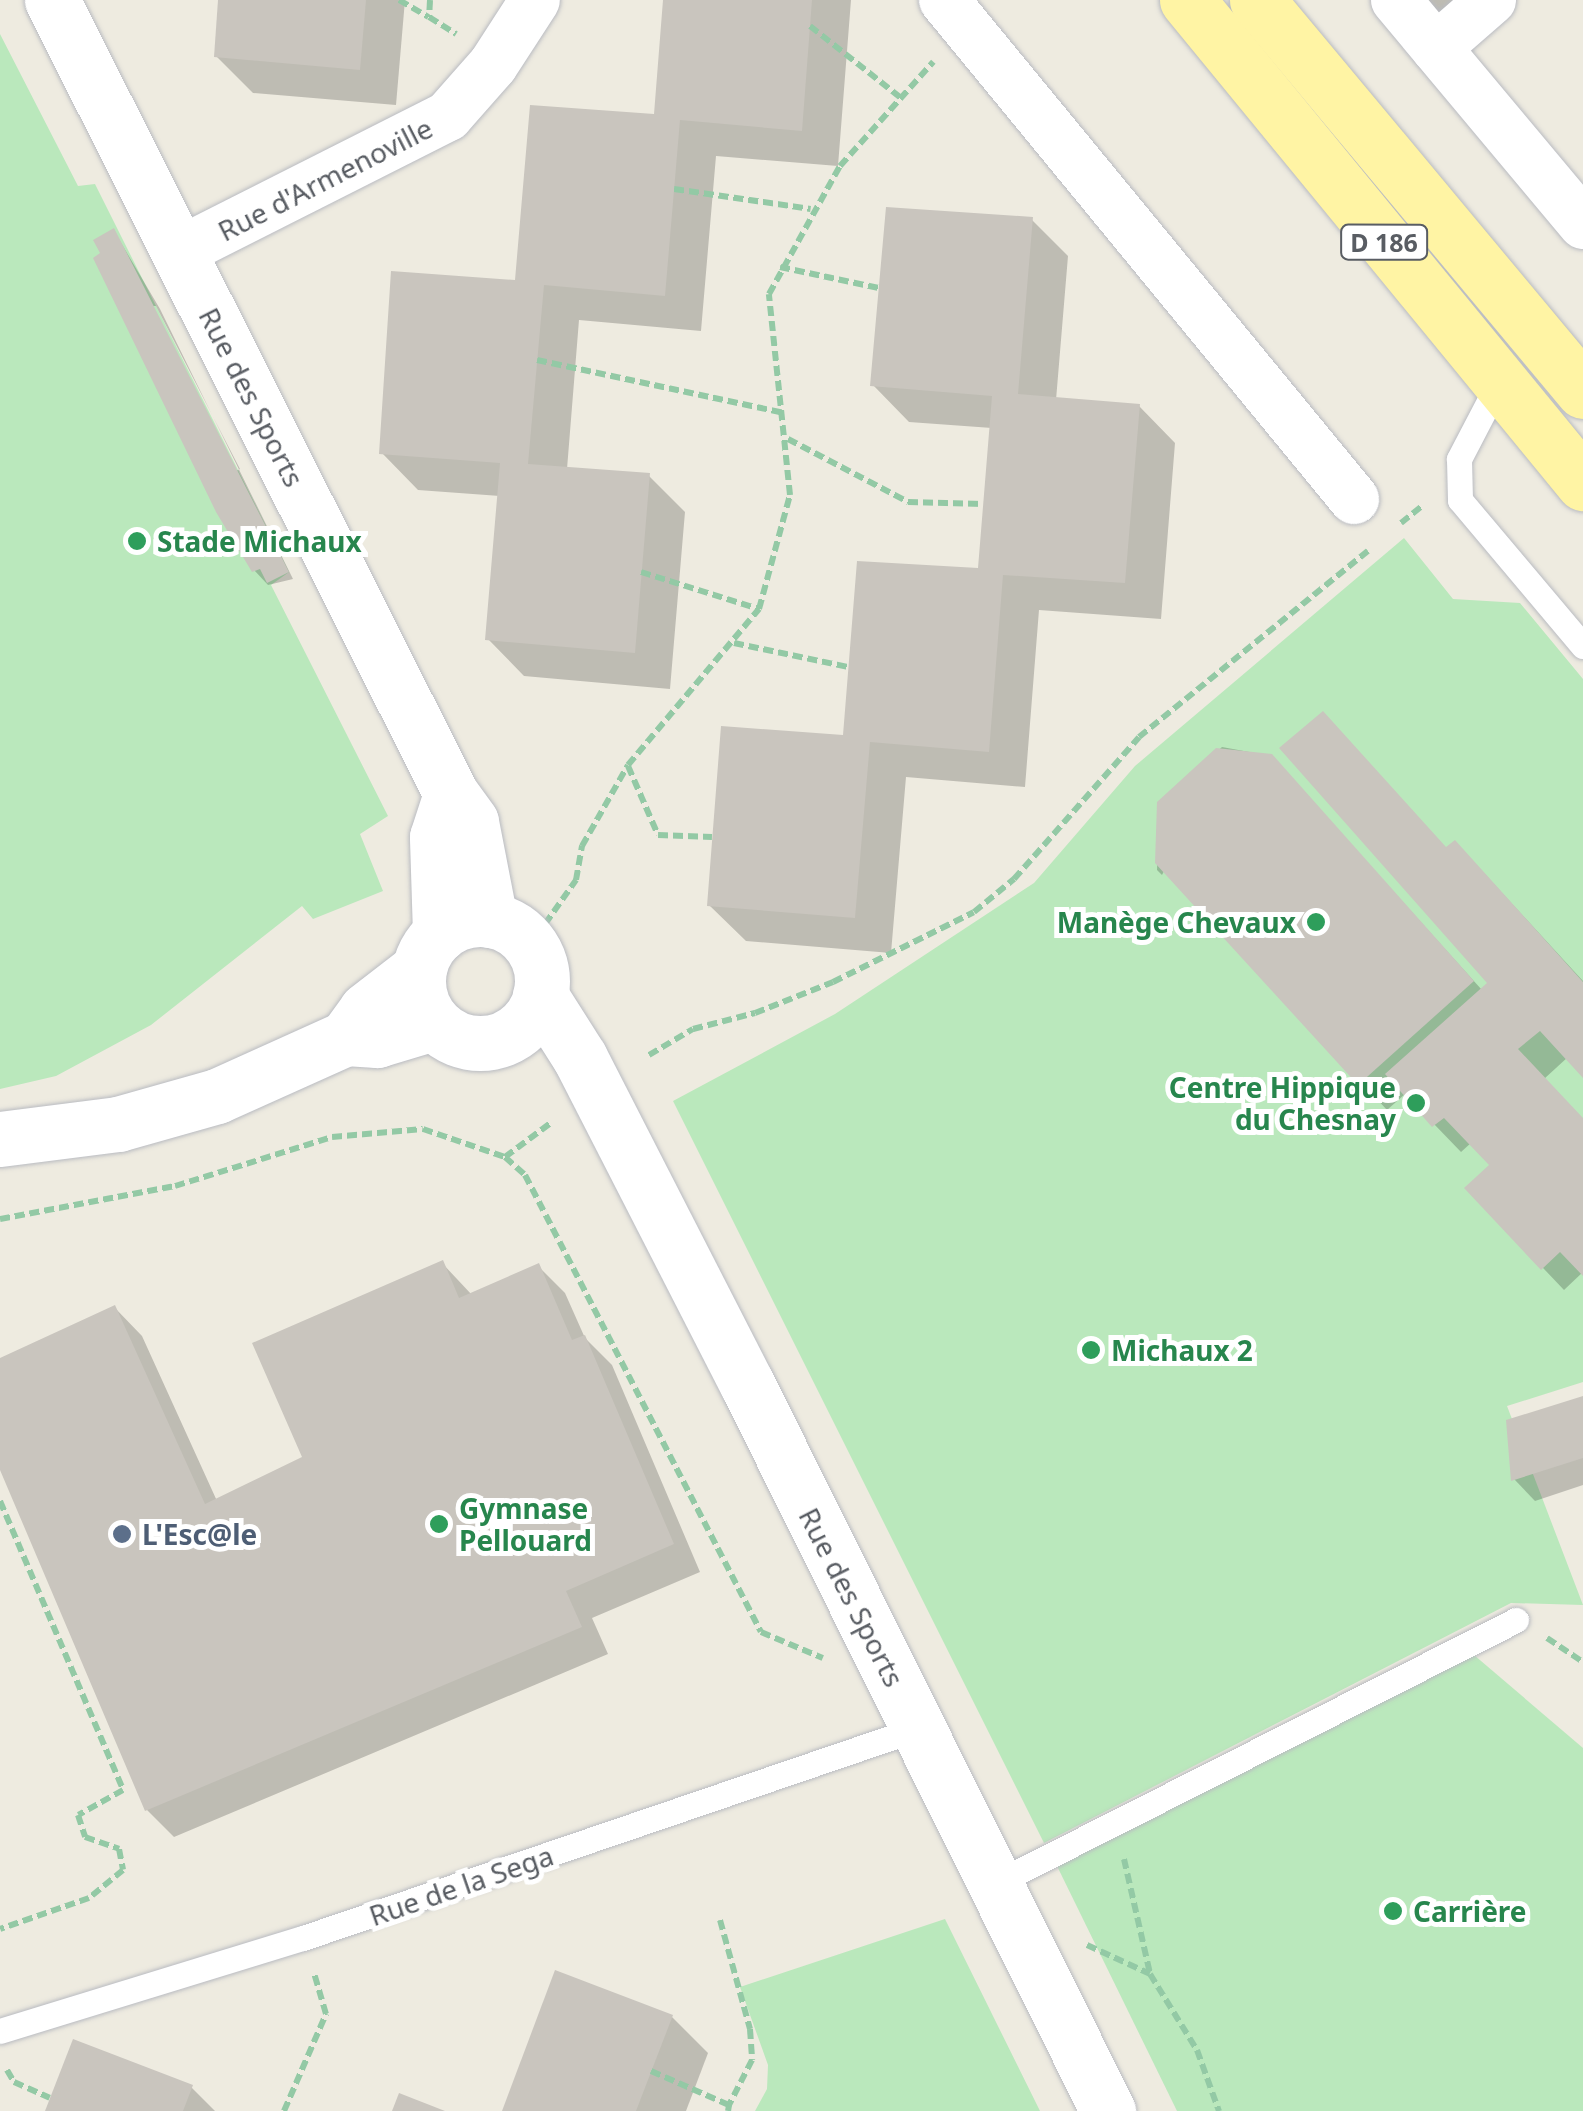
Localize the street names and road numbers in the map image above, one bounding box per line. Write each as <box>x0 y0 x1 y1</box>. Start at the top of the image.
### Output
street label: Rue d'Armenoville <box>212 110 438 248</box>
road number: D 186 <box>1339 222 1429 262</box>
street label: Rue des Sports <box>193 302 311 492</box>
street label: Rue des Sports <box>793 1502 911 1692</box>
street label: Rue de la Sega <box>365 1838 557 1932</box>

